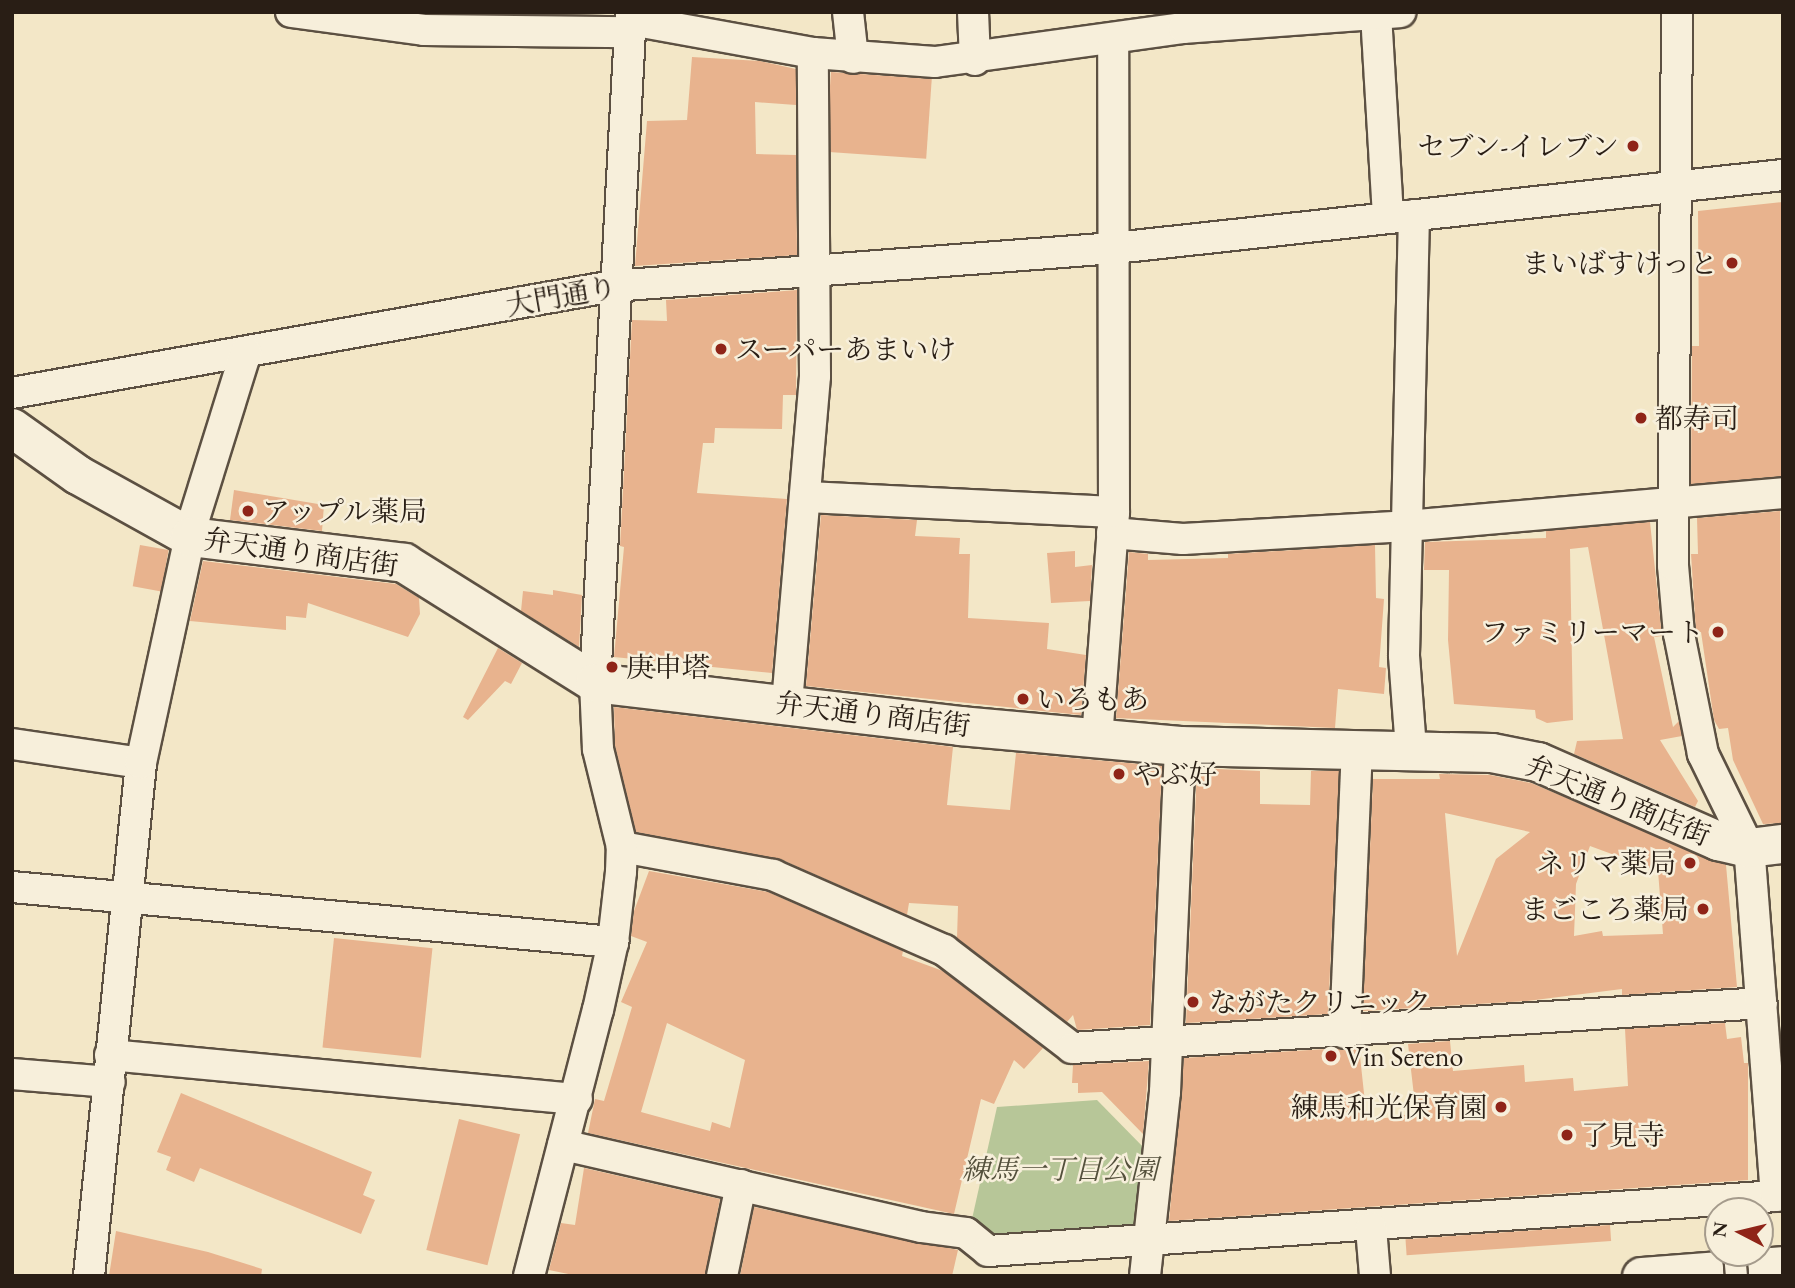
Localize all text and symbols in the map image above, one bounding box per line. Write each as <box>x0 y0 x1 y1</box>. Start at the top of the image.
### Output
place label: セブン-イレブン <box>1415 129 1619 163</box>
marker: セブン-イレブン <box>1625 138 1641 154</box>
place label: まいばすけっと <box>1522 246 1718 280</box>
marker: まいばすけっと <box>1724 255 1740 271</box>
street label: 大門通り <box>503 270 619 322</box>
place label: スーパーあまいけ <box>735 332 958 366</box>
marker: スーパーあまいけ <box>713 341 729 357</box>
place label: 都寿司 <box>1655 401 1739 435</box>
marker: 都寿司 <box>1633 410 1649 426</box>
place label: アップル薬局 <box>262 494 430 528</box>
marker: アップル薬局 <box>240 503 256 519</box>
street label: 弁天通り商店街 <box>202 522 400 582</box>
place label: ファミリーマート <box>1480 615 1704 649</box>
marker: ファミリーマート <box>1710 624 1726 640</box>
place label: 庚申塔 <box>626 650 710 684</box>
marker: 庚申塔 <box>604 659 620 675</box>
place label: いろもあ <box>1037 682 1149 716</box>
street label: 弁天通り商店街 <box>774 685 972 743</box>
marker: いろもあ <box>1015 691 1031 707</box>
street label: 弁天通り商店街 <box>1521 748 1715 852</box>
place label: やぶ好 <box>1133 757 1217 791</box>
marker: やぶ好 <box>1111 766 1127 782</box>
place label: ネリマ薬局 <box>1536 846 1676 880</box>
marker: ネリマ薬局 <box>1682 855 1698 871</box>
place label: まごころ薬局 <box>1521 892 1689 926</box>
marker: まごころ薬局 <box>1695 901 1711 917</box>
place label: ながたクリニック <box>1209 985 1433 1019</box>
marker: ながたクリニック <box>1183 992 1203 1012</box>
place label: Vin Sereno <box>1345 1039 1463 1073</box>
marker: Vin Sereno <box>1323 1048 1339 1064</box>
place label: 練馬和光保育園 <box>1291 1090 1487 1124</box>
marker: 練馬和光保育園 <box>1493 1099 1509 1115</box>
place label: 了見寺 <box>1581 1118 1665 1152</box>
marker: 了見寺 <box>1559 1127 1575 1143</box>
park label: 練馬一丁目公園 <box>962 1152 1158 1186</box>
north arrow <box>1704 1197 1774 1267</box>
text: N <box>1706 1220 1733 1239</box>

